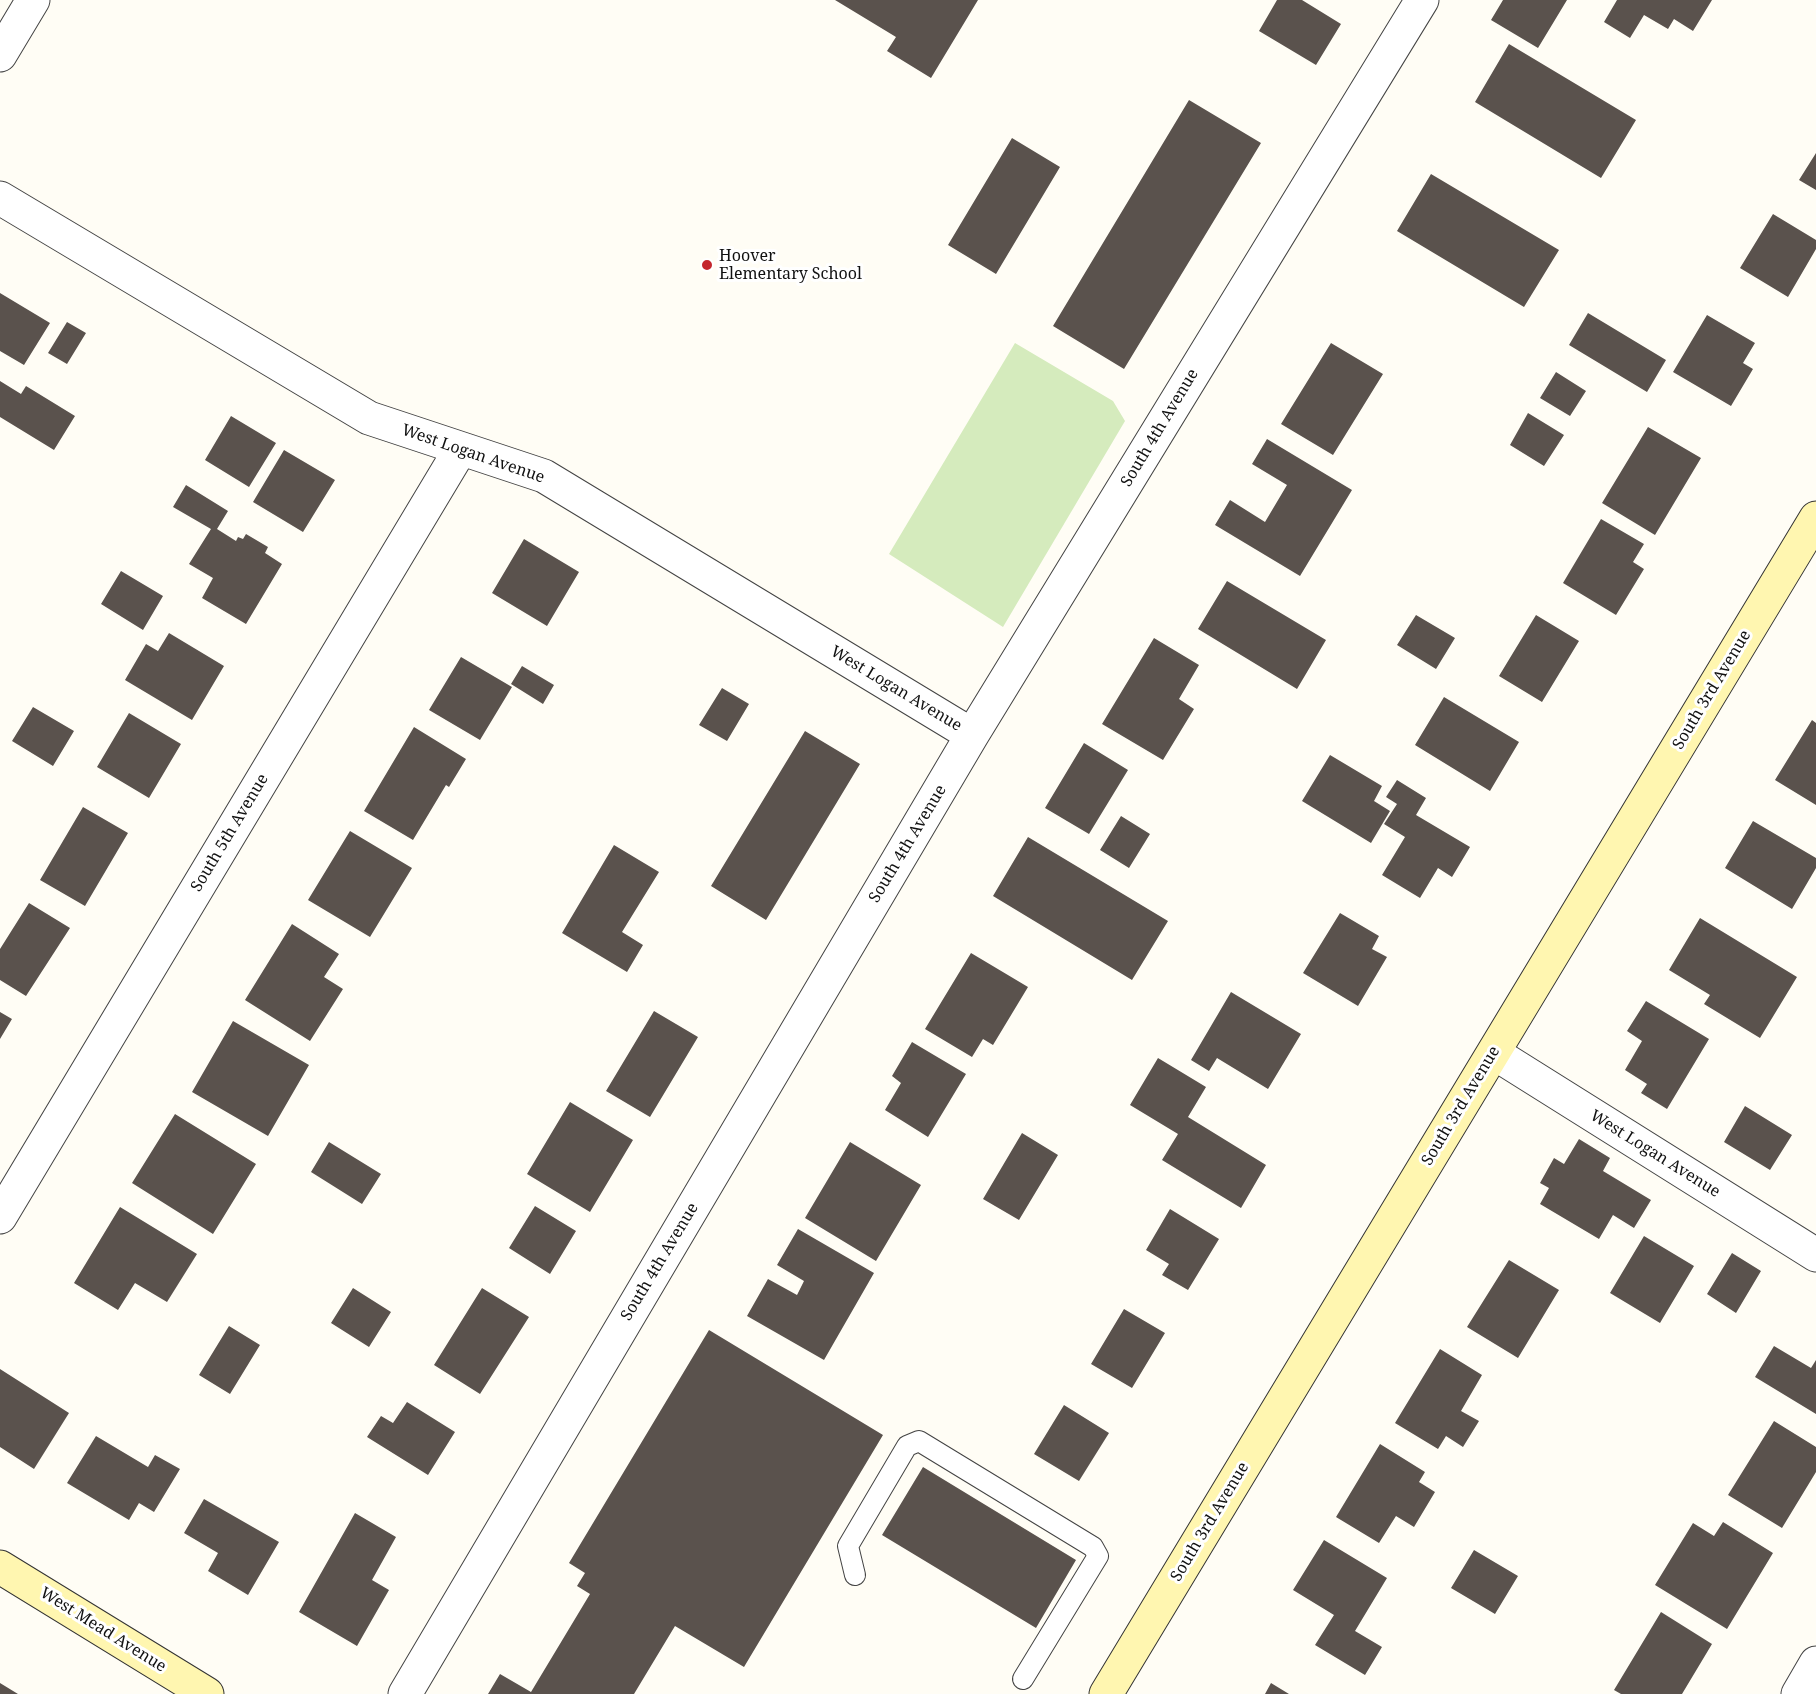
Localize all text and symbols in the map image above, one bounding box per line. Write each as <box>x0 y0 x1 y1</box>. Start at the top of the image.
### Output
place label: Hoover Elementary School <box>719 246 862 284</box>
marker: Hoover Elementary School <box>700 258 714 272</box>
street label: South 4th Avenue <box>1117 366 1203 490</box>
street label: West Logan Avenue <box>399 421 547 487</box>
street label: South 3rd Avenue <box>1669 627 1755 753</box>
street label: West Logan Avenue <box>827 642 965 736</box>
street label: South 5th Avenue <box>187 771 273 895</box>
street label: South 4th Avenue <box>865 782 951 906</box>
street label: South 3rd Avenue <box>1418 1043 1504 1169</box>
street label: West Logan Avenue <box>1586 1106 1724 1202</box>
street label: South 4th Avenue <box>617 1200 703 1324</box>
street label: South 3rd Avenue <box>1167 1459 1253 1585</box>
street label: West Mead Avenue <box>36 1583 170 1677</box>

